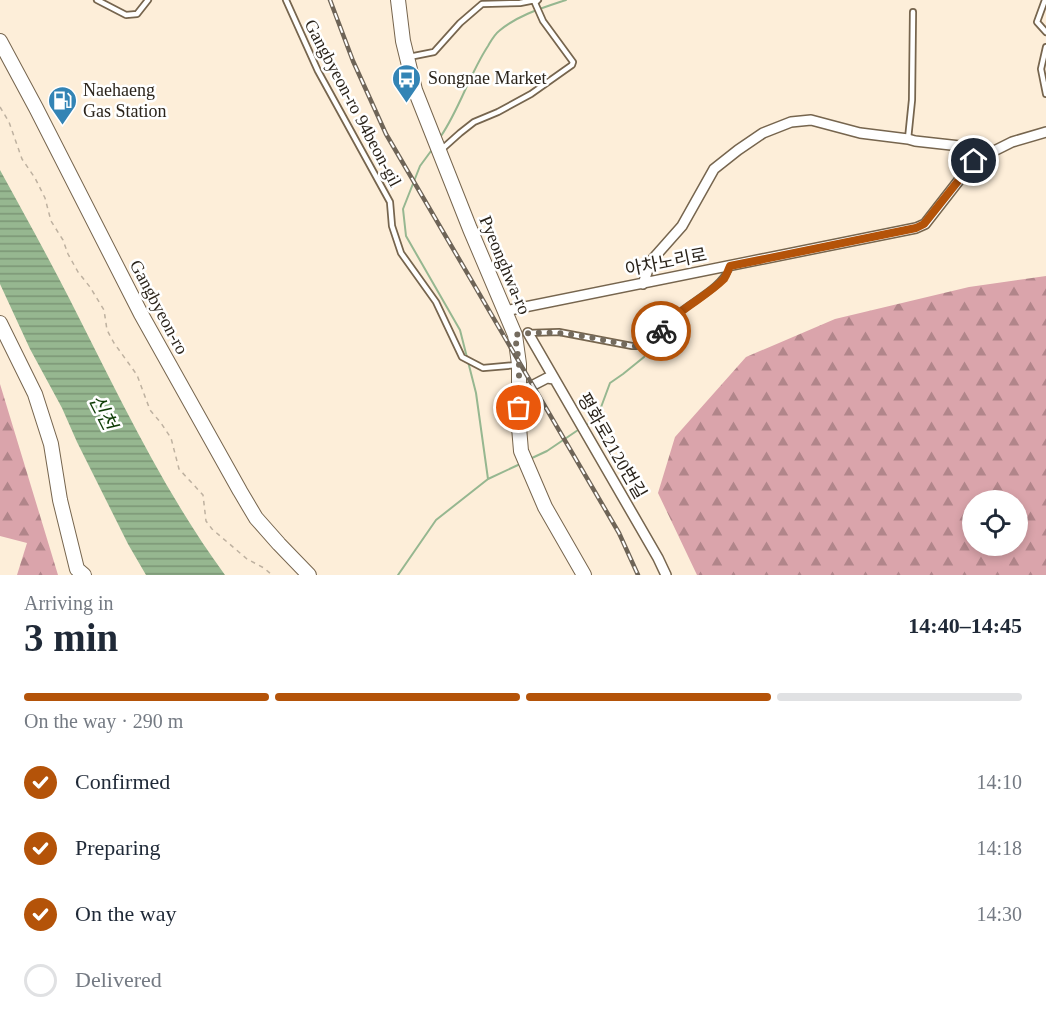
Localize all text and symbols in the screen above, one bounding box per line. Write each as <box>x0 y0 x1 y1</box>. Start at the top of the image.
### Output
street label: Gangbyeon-ro 94beon-gil <box>300 16 406 190</box>
bus stop icon: Songnae Market <box>391 62 423 104</box>
place label: Songnae Market <box>428 68 546 88</box>
place label: Naehaeng Gas Station <box>83 80 167 121</box>
fuel station icon: Naehaeng Gas Station <box>46 84 78 126</box>
pin <box>948 135 999 186</box>
icon: home <box>957 144 990 177</box>
street label: Pyeonghwa-ro <box>475 213 535 317</box>
street label: 아차노리로 <box>623 244 709 280</box>
street label: Gangbyeon-ro <box>126 256 192 358</box>
courier <box>631 301 691 361</box>
icon: bike <box>645 315 678 348</box>
pin <box>493 382 544 433</box>
street label: 평화로2120번길 <box>574 390 650 502</box>
water label: 신천 <box>85 391 122 436</box>
icon: bag <box>502 391 535 424</box>
map controls <box>962 490 1028 556</box>
button: locate <box>962 490 1028 556</box>
text: Arriving in <box>24 592 113 614</box>
text: 14:40–14:45 <box>908 613 1022 638</box>
text: 3 min <box>24 616 118 659</box>
text: On the way · 290 m <box>24 710 183 732</box>
icon: check <box>24 766 57 799</box>
text: Confirmed <box>75 769 170 794</box>
text: 14:10 <box>976 771 1022 793</box>
icon: check <box>24 832 57 865</box>
text: Preparing <box>75 835 161 860</box>
text: 14:18 <box>976 837 1022 859</box>
icon: check <box>24 898 57 931</box>
text: On the way <box>75 901 176 926</box>
text: 14:30 <box>976 903 1022 925</box>
text: Delivered <box>75 967 162 992</box>

